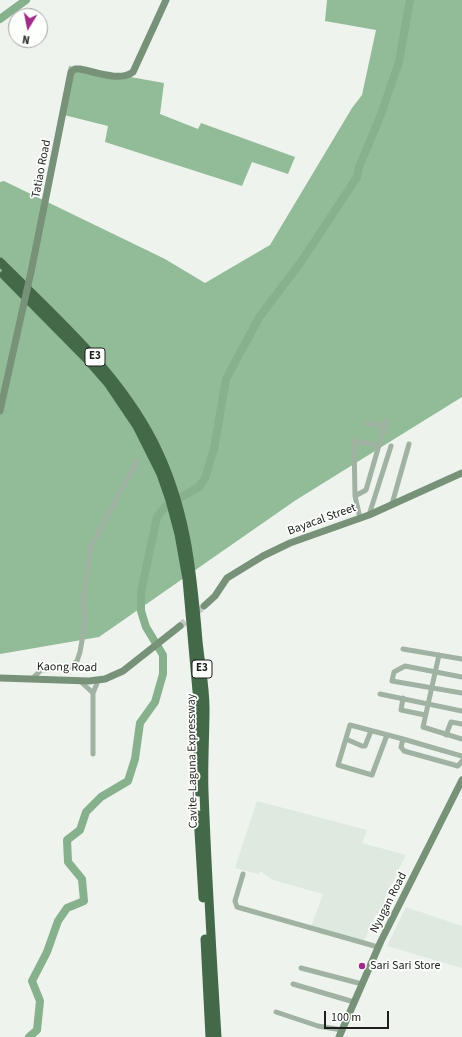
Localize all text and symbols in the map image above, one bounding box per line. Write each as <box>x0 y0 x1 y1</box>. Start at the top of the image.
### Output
north arrow <box>8 8 48 48</box>
text: N <box>21 31 31 47</box>
street label: Tatiao Road <box>29 139 55 199</box>
road number: E3 <box>85 348 105 366</box>
street label: Bayacal Street <box>286 501 358 539</box>
street label: Kaong Road <box>37 660 97 676</box>
road number: E3 <box>192 660 212 678</box>
street label: Cavite–Laguna Expressway <box>185 693 201 829</box>
street label: Nyugan Road <box>367 870 411 936</box>
place label: Sari Sari Store <box>370 959 440 973</box>
marker: Sari Sari Store <box>357 961 367 971</box>
scale bar <box>326 1003 391 1029</box>
text: 100 m <box>331 1009 361 1026</box>

